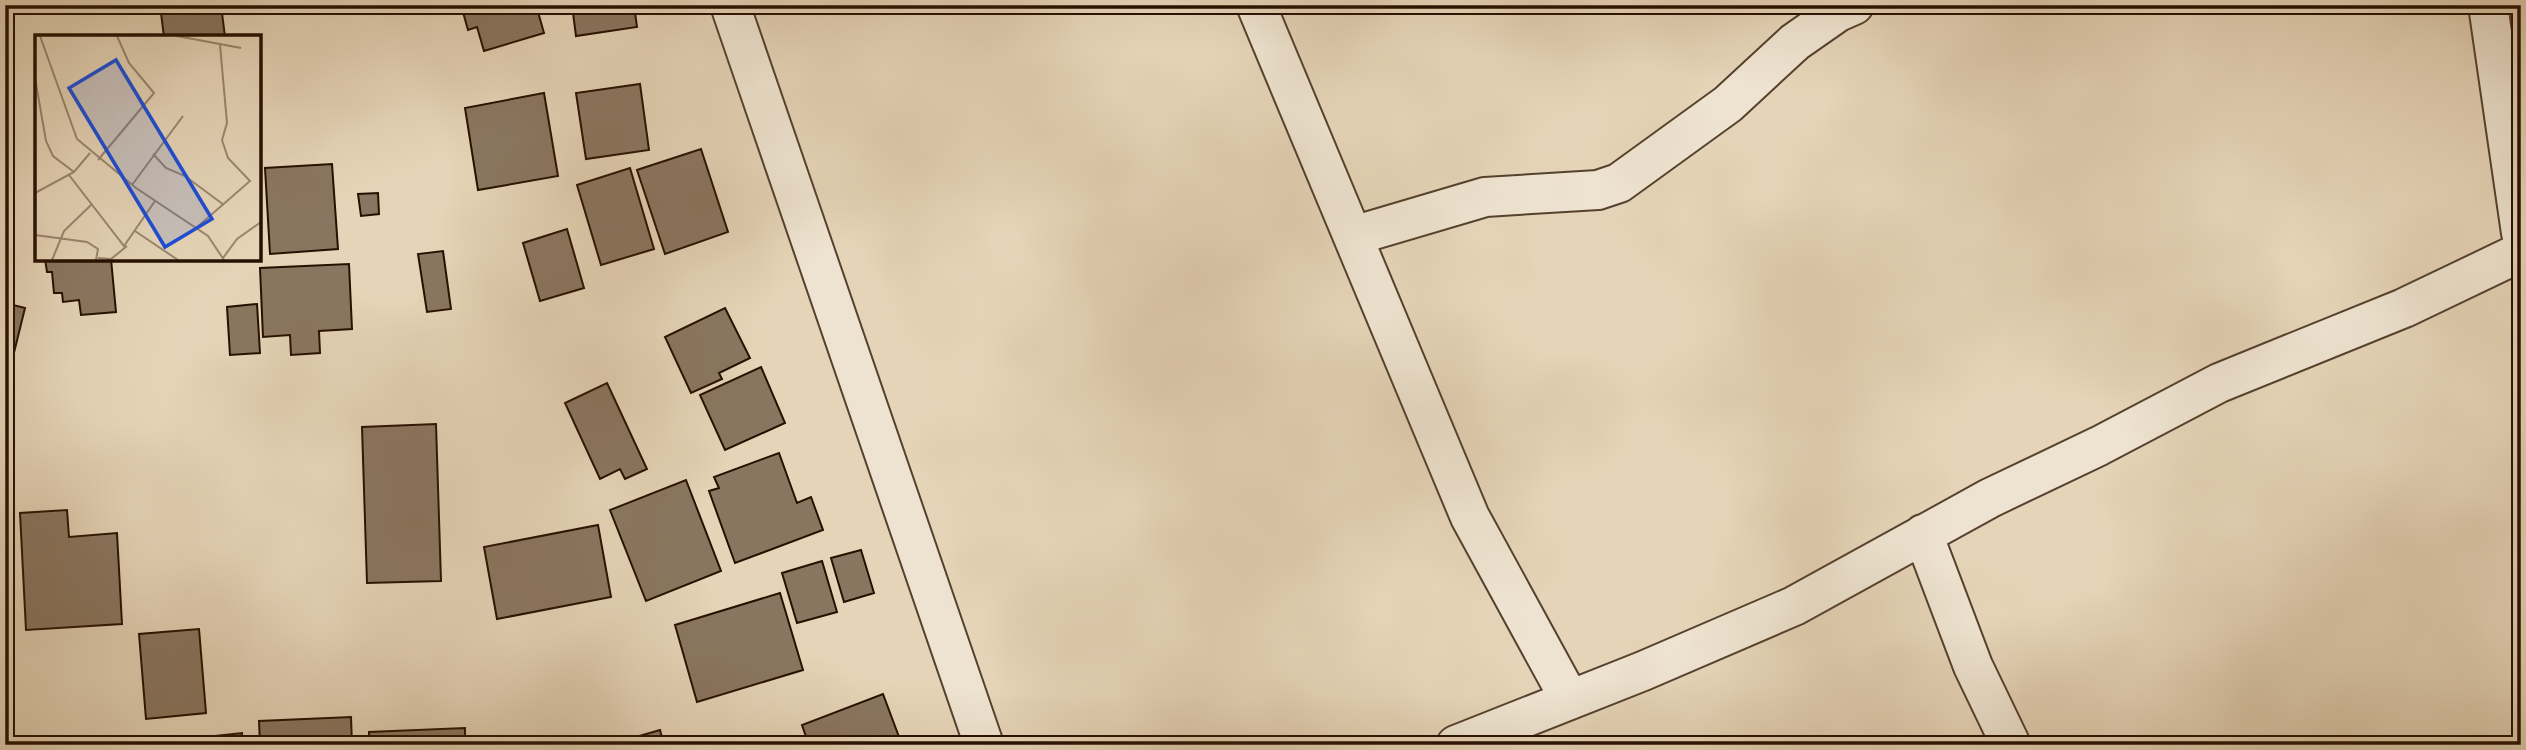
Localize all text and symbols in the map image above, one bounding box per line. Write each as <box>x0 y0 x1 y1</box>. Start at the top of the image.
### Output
inset map <box>35 35 261 261</box>

